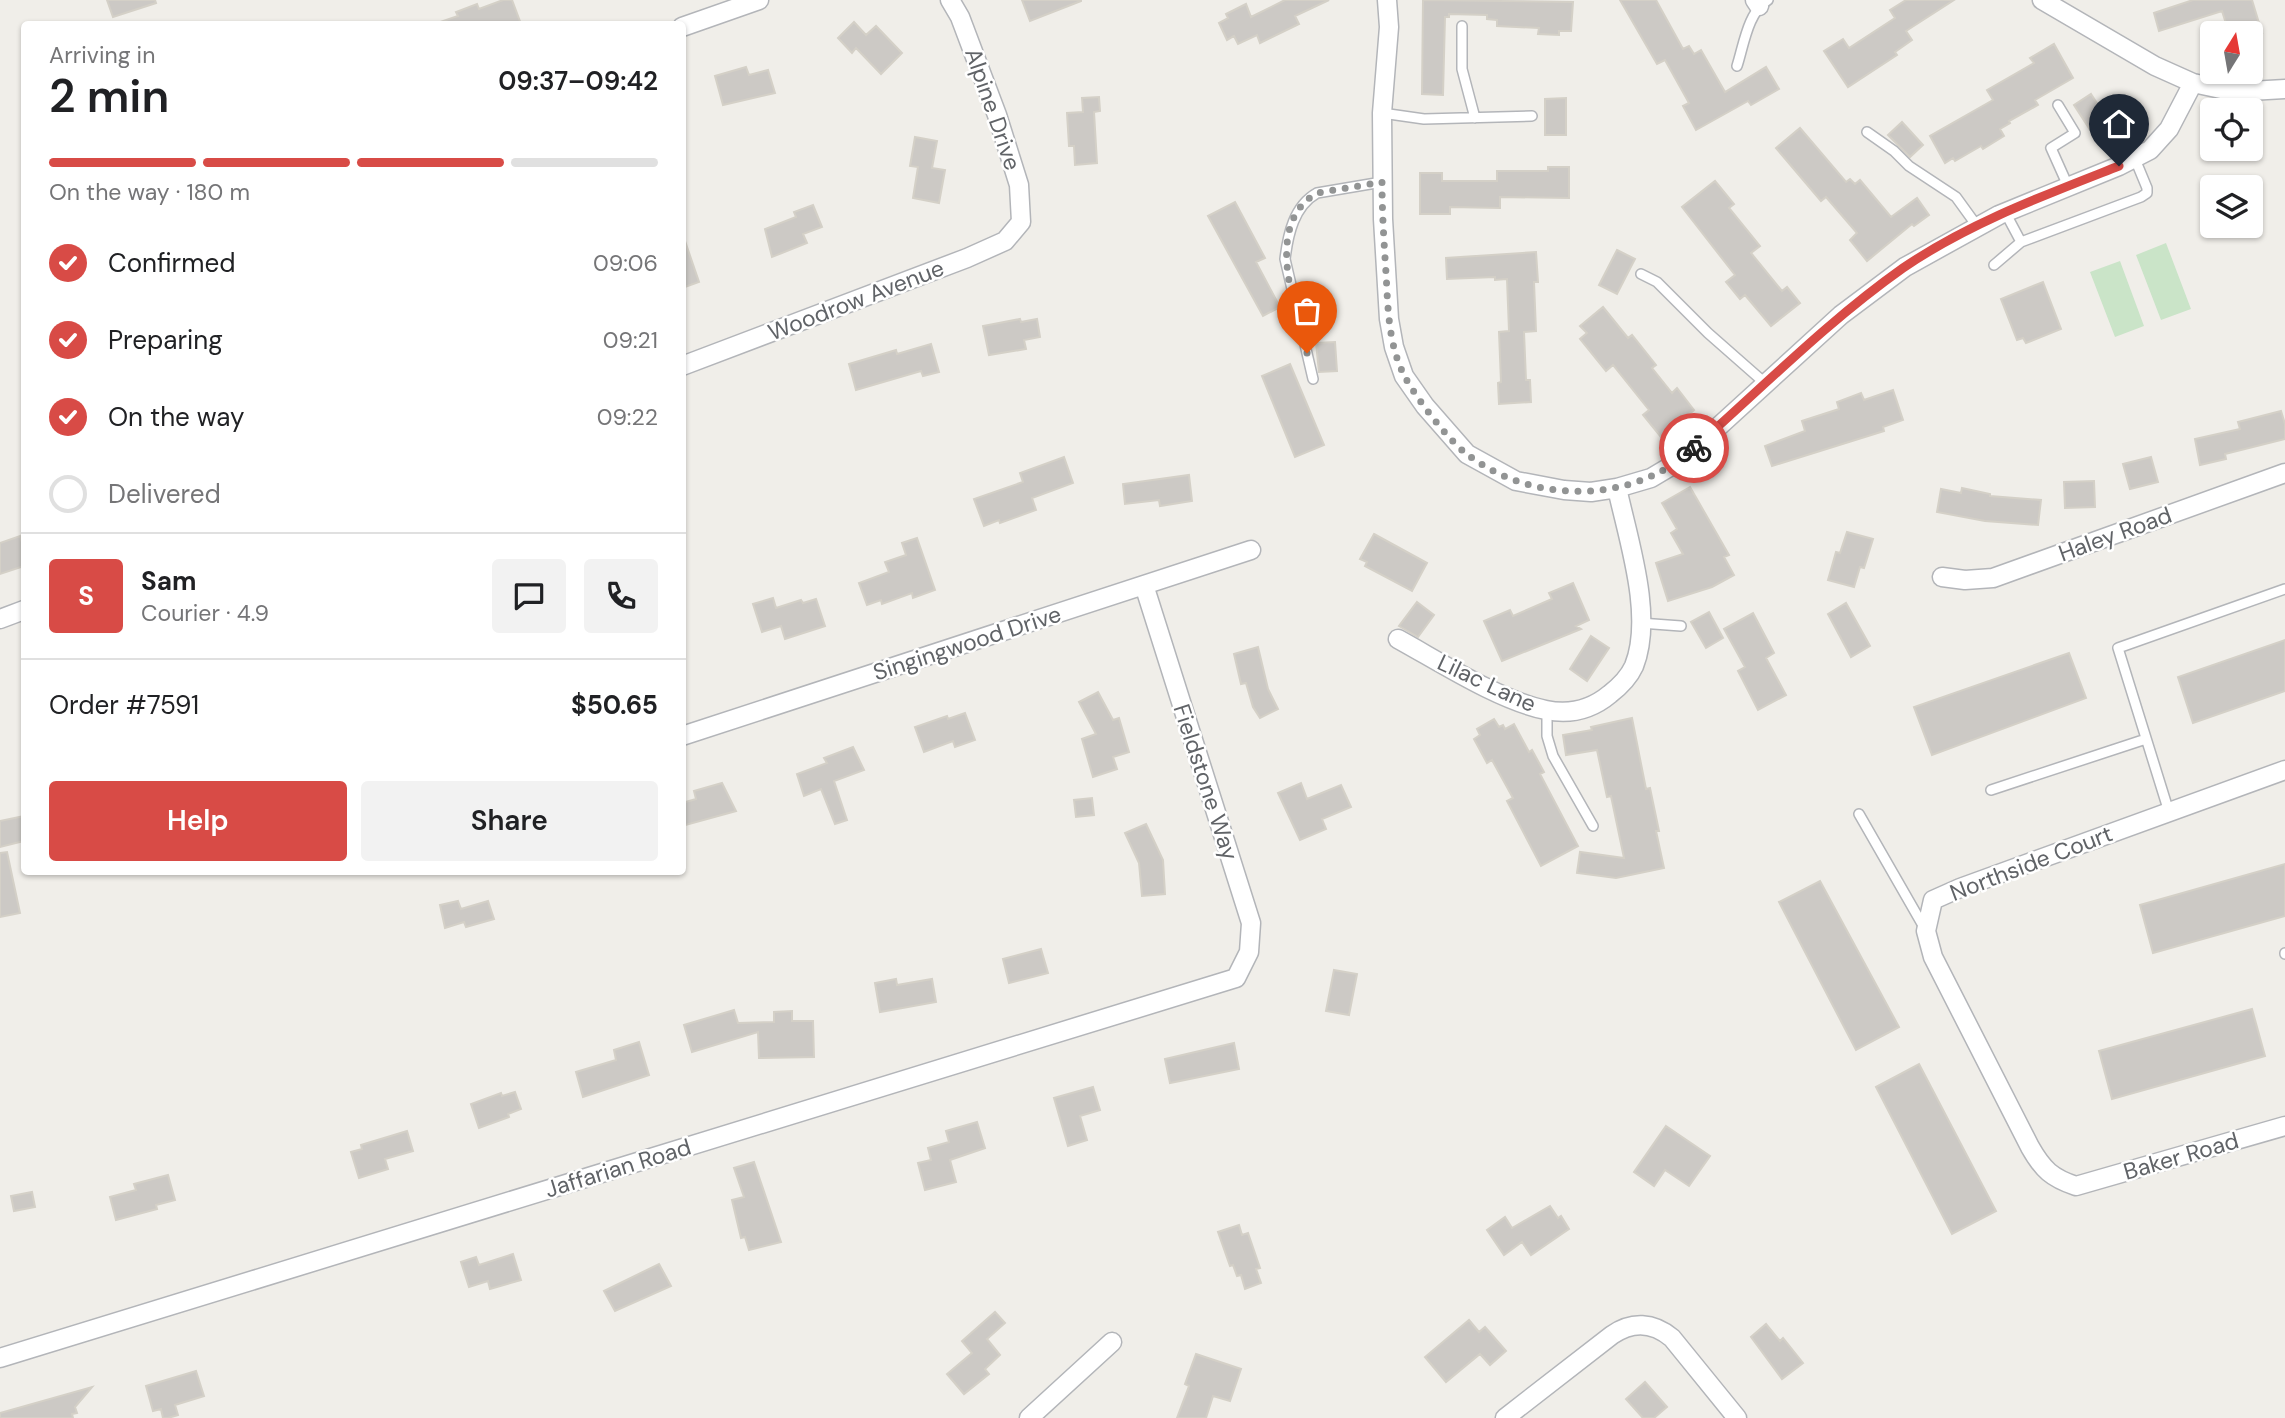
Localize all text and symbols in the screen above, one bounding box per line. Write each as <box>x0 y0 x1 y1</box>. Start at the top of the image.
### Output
north arrow <box>2200 21 2263 84</box>
map controls <box>2200 21 2263 238</box>
text: Arriving in <box>49 40 155 70</box>
street label: Alpine Drive <box>958 44 1028 174</box>
text: 09:37–09:42 <box>498 64 658 98</box>
text: 2 min <box>49 66 169 126</box>
pin <box>2089 94 2149 166</box>
button: locate <box>2200 98 2263 161</box>
icon: home <box>2100 105 2138 143</box>
button: layers <box>2200 175 2263 238</box>
text: On the way · 180 m <box>49 177 250 207</box>
icon: check <box>49 244 87 282</box>
text: Confirmed <box>108 246 235 280</box>
text: 09:06 <box>593 248 658 278</box>
street label: Woodrow Avenue <box>764 253 948 347</box>
pin <box>1277 281 1337 353</box>
icon: bag <box>1288 292 1326 330</box>
icon: check <box>49 321 87 359</box>
text: Preparing <box>108 323 223 357</box>
text: 09:21 <box>603 325 658 355</box>
icon: check <box>49 398 87 436</box>
text: On the way <box>108 400 244 434</box>
text: 09:22 <box>597 402 658 432</box>
courier <box>1659 413 1729 483</box>
icon: bike <box>1675 429 1713 467</box>
text: Delivered <box>108 477 221 511</box>
street label: Haley Road <box>2054 500 2176 568</box>
button: chat <box>492 559 566 633</box>
button: phone <box>584 559 658 633</box>
text: Sam <box>141 564 196 598</box>
text: S <box>78 579 94 613</box>
text: Courier · 4.9 <box>141 598 269 628</box>
street label: Singingwood Drive <box>869 598 1065 688</box>
street label: Lilac Lane <box>1433 647 1541 719</box>
text: Order #7591 <box>49 688 199 722</box>
text: $50.65 <box>571 688 658 722</box>
street label: Fieldstone Way <box>1167 700 1245 864</box>
button: Help <box>49 781 347 861</box>
button: Share <box>361 781 658 861</box>
street label: Northside Court <box>1945 818 2117 908</box>
street label: Baker Road <box>2120 1125 2242 1187</box>
street label: Jaffarian Road <box>541 1132 695 1204</box>

